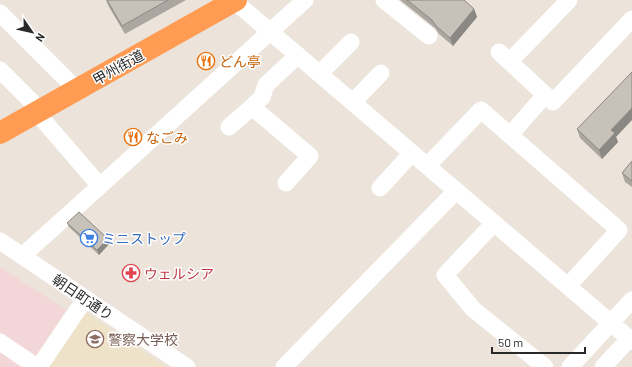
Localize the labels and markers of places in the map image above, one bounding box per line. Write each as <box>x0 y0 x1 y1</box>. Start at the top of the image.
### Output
restaurant icon: どん亭 <box>196 51 216 71</box>
place label: どん亭 <box>219 53 261 70</box>
restaurant icon: なごみ <box>123 127 143 147</box>
place label: なごみ <box>146 129 188 146</box>
supermarket icon: ミニストップ <box>79 228 99 248</box>
place label: ミニストップ <box>102 230 186 247</box>
pharmacy icon: ウェルシア <box>121 263 141 283</box>
place label: ウェルシア <box>144 265 214 282</box>
school or university icon: 警察大学校 <box>85 329 105 349</box>
place label: 警察大学校 <box>108 331 178 348</box>

